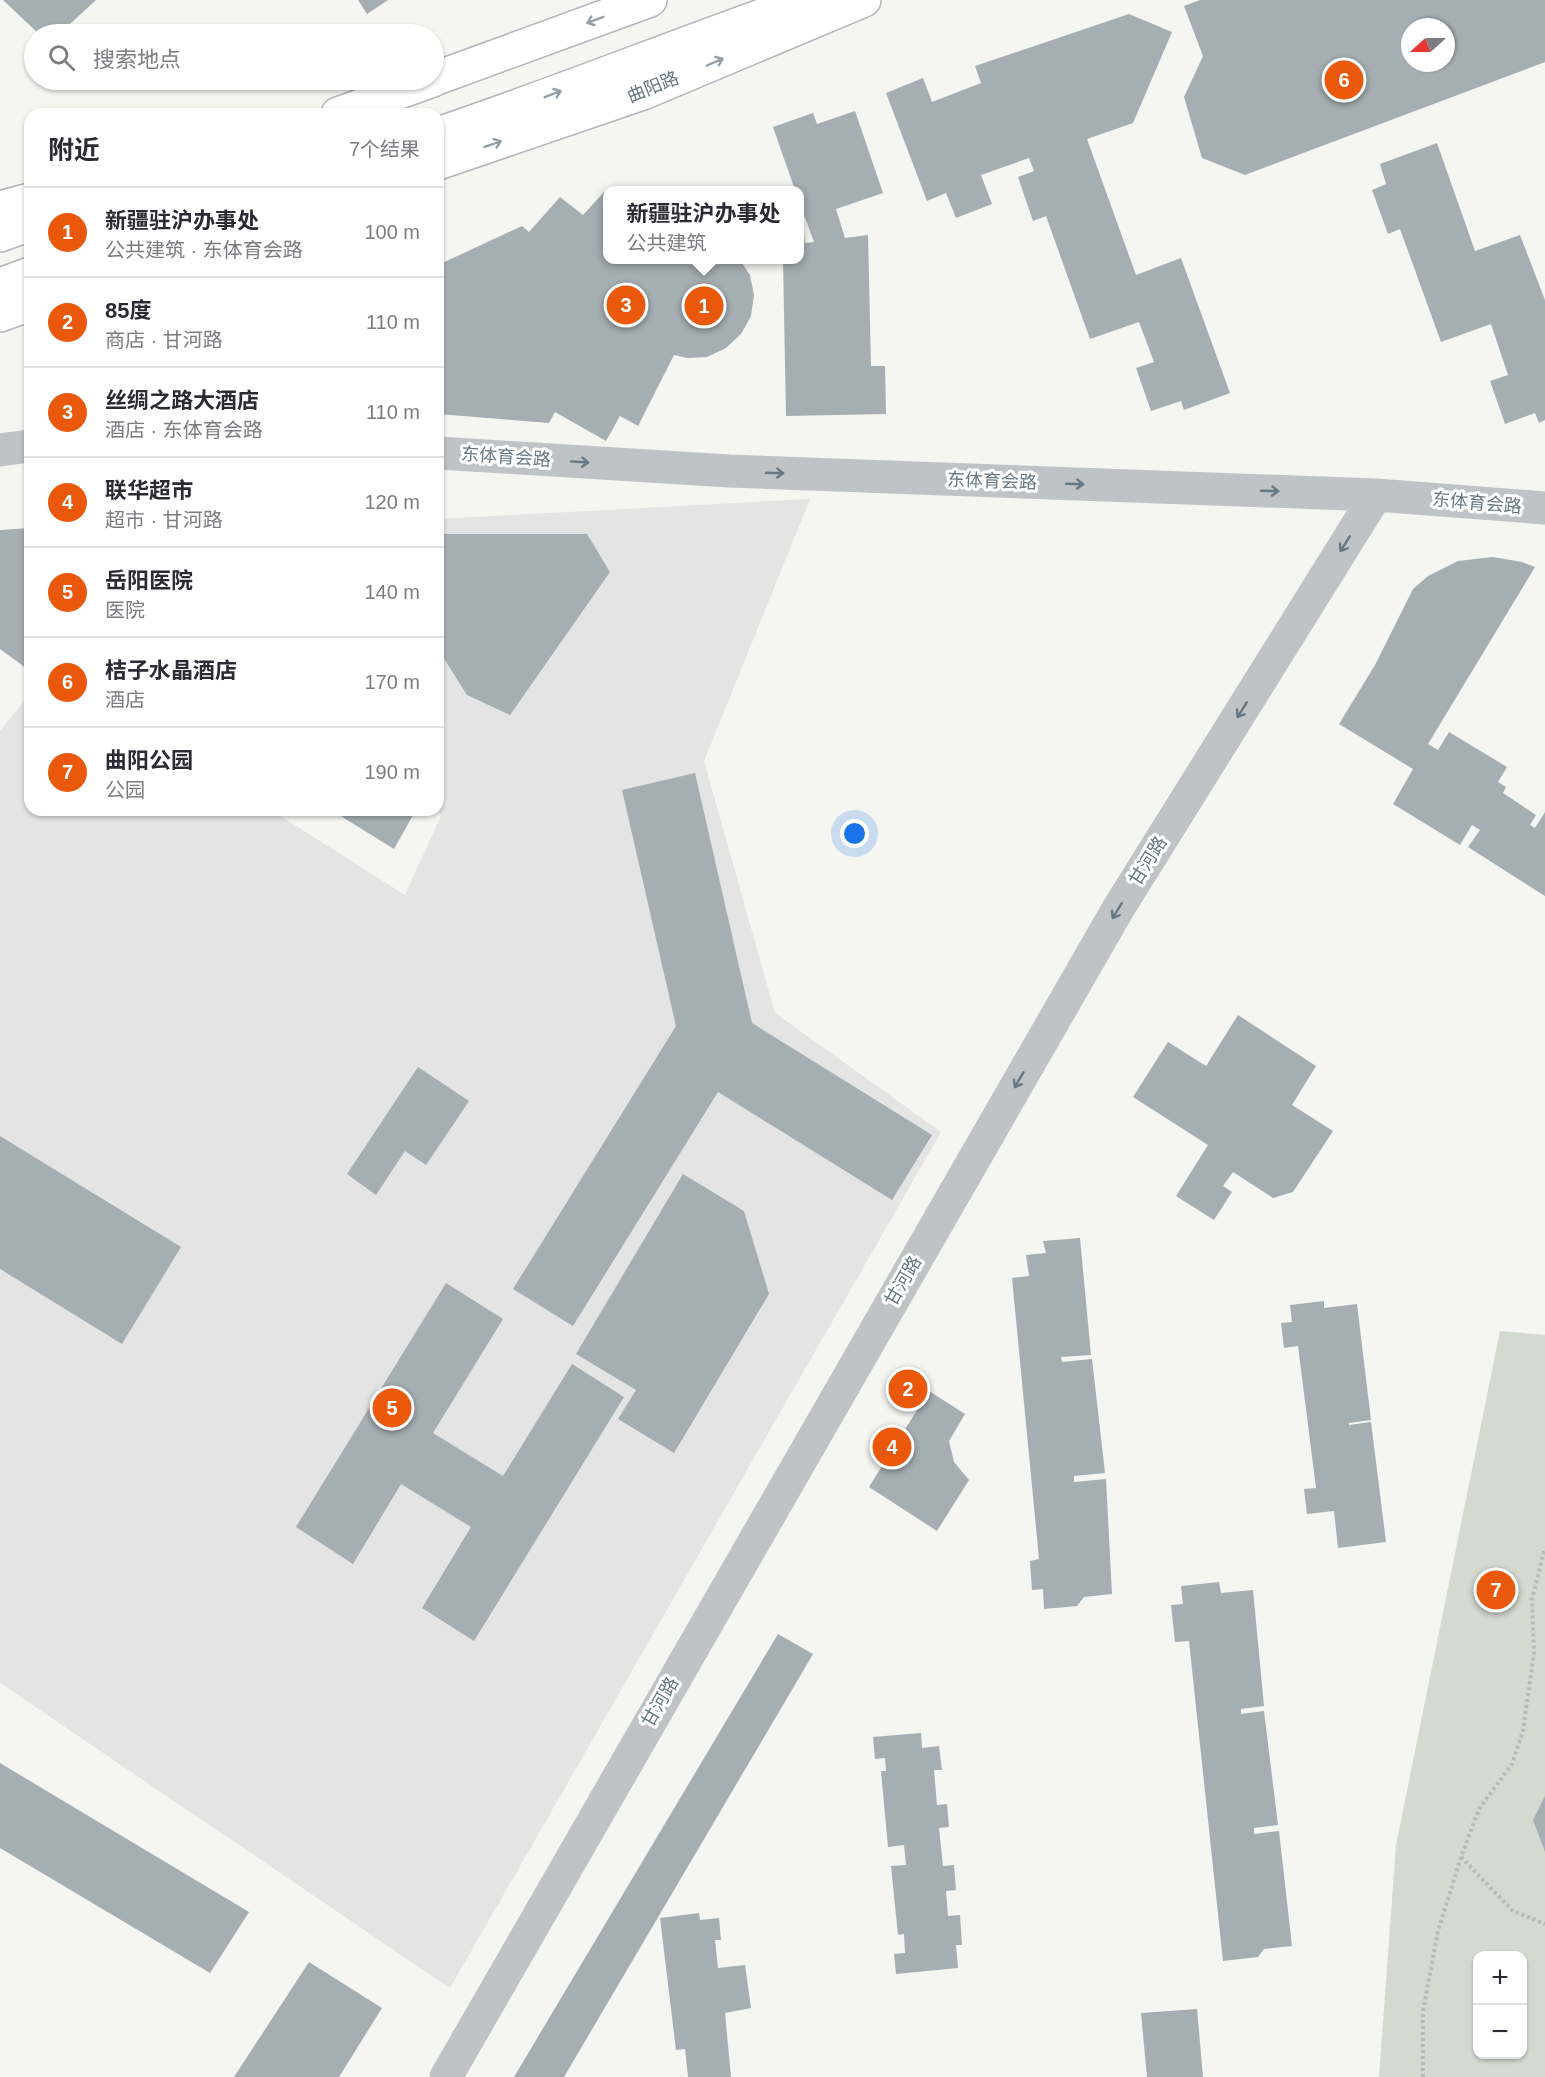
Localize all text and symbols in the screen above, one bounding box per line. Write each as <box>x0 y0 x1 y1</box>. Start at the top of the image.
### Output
one-way arrow <box>586 15 605 26</box>
north arrow <box>1401 18 1455 72</box>
search box <box>24 24 444 90</box>
icon: search <box>45 41 78 74</box>
text: 搜索地点 <box>93 47 181 72</box>
one-way arrow <box>706 56 724 67</box>
pin: 6 <box>1324 58 1364 103</box>
street label: 曲阳路 <box>624 68 682 106</box>
one-way arrow <box>543 87 562 98</box>
text: 附近 <box>48 135 100 165</box>
text: 7个结果 <box>349 138 420 160</box>
one-way arrow <box>483 138 502 149</box>
popup <box>603 186 804 264</box>
text: 新疆驻沪办事处 <box>626 201 781 226</box>
text: 新疆驻沪办事处 <box>105 208 259 233</box>
text: 1 <box>62 221 73 243</box>
text: 100 m <box>364 221 420 243</box>
text: 公共建筑 <box>626 232 706 254</box>
text: 公共建筑 · 东体育会路 <box>105 239 303 261</box>
pin: 3 <box>606 282 646 328</box>
pin: 1 <box>684 284 724 328</box>
text: 85度 <box>105 298 151 323</box>
text: 2 <box>62 311 73 333</box>
text: 110 m <box>366 311 420 333</box>
text: 商店 · 甘河路 <box>105 329 223 351</box>
text: 丝绸之路大酒店 <box>105 388 259 413</box>
text: 3 <box>62 401 73 423</box>
text: 110 m <box>366 401 420 423</box>
text: 酒店 · 东体育会路 <box>105 419 263 441</box>
street label: 东体育会路 <box>460 444 552 470</box>
one-way arrow <box>570 457 590 468</box>
one-way arrow <box>764 467 784 479</box>
street label: 东体育会路 <box>947 469 1037 493</box>
text: 联华超市 <box>105 478 193 503</box>
one-way arrow <box>1064 478 1084 489</box>
one-way arrow <box>1259 485 1279 496</box>
street label: 东体育会路 <box>1431 489 1523 517</box>
text: 4 <box>62 491 73 513</box>
text: 120 m <box>364 491 420 513</box>
text: 超市 · 甘河路 <box>105 509 223 531</box>
one-way arrow <box>1339 535 1351 552</box>
text: 岳阳医院 <box>105 568 193 593</box>
text: 5 <box>62 581 73 603</box>
text: 140 m <box>364 581 420 603</box>
text: 医院 <box>105 599 145 621</box>
text: 桔子水晶酒店 <box>105 658 237 683</box>
text: 6 <box>62 671 73 693</box>
text: 170 m <box>364 671 420 693</box>
text: 酒店 <box>105 689 145 711</box>
one-way arrow <box>1236 701 1248 718</box>
text: 曲阳公园 <box>105 748 193 773</box>
text: 7 <box>62 761 73 783</box>
text: 190 m <box>364 761 420 783</box>
text: 公园 <box>105 779 145 801</box>
your location <box>840 819 869 848</box>
street label: 甘河路 <box>1125 833 1171 889</box>
one-way arrow <box>1110 902 1122 919</box>
one-way arrow <box>1013 1071 1025 1088</box>
street label: 甘河路 <box>881 1253 925 1309</box>
pin: 2 <box>888 1366 928 1412</box>
pin: 5 <box>372 1386 412 1430</box>
pin: 4 <box>872 1424 912 1470</box>
pin: 7 <box>1476 1568 1516 1612</box>
street label: 甘河路 <box>638 1674 682 1730</box>
map controls <box>1473 1951 1527 2059</box>
button: + <box>1473 1951 1527 2005</box>
button: − <box>1473 2005 1527 2059</box>

